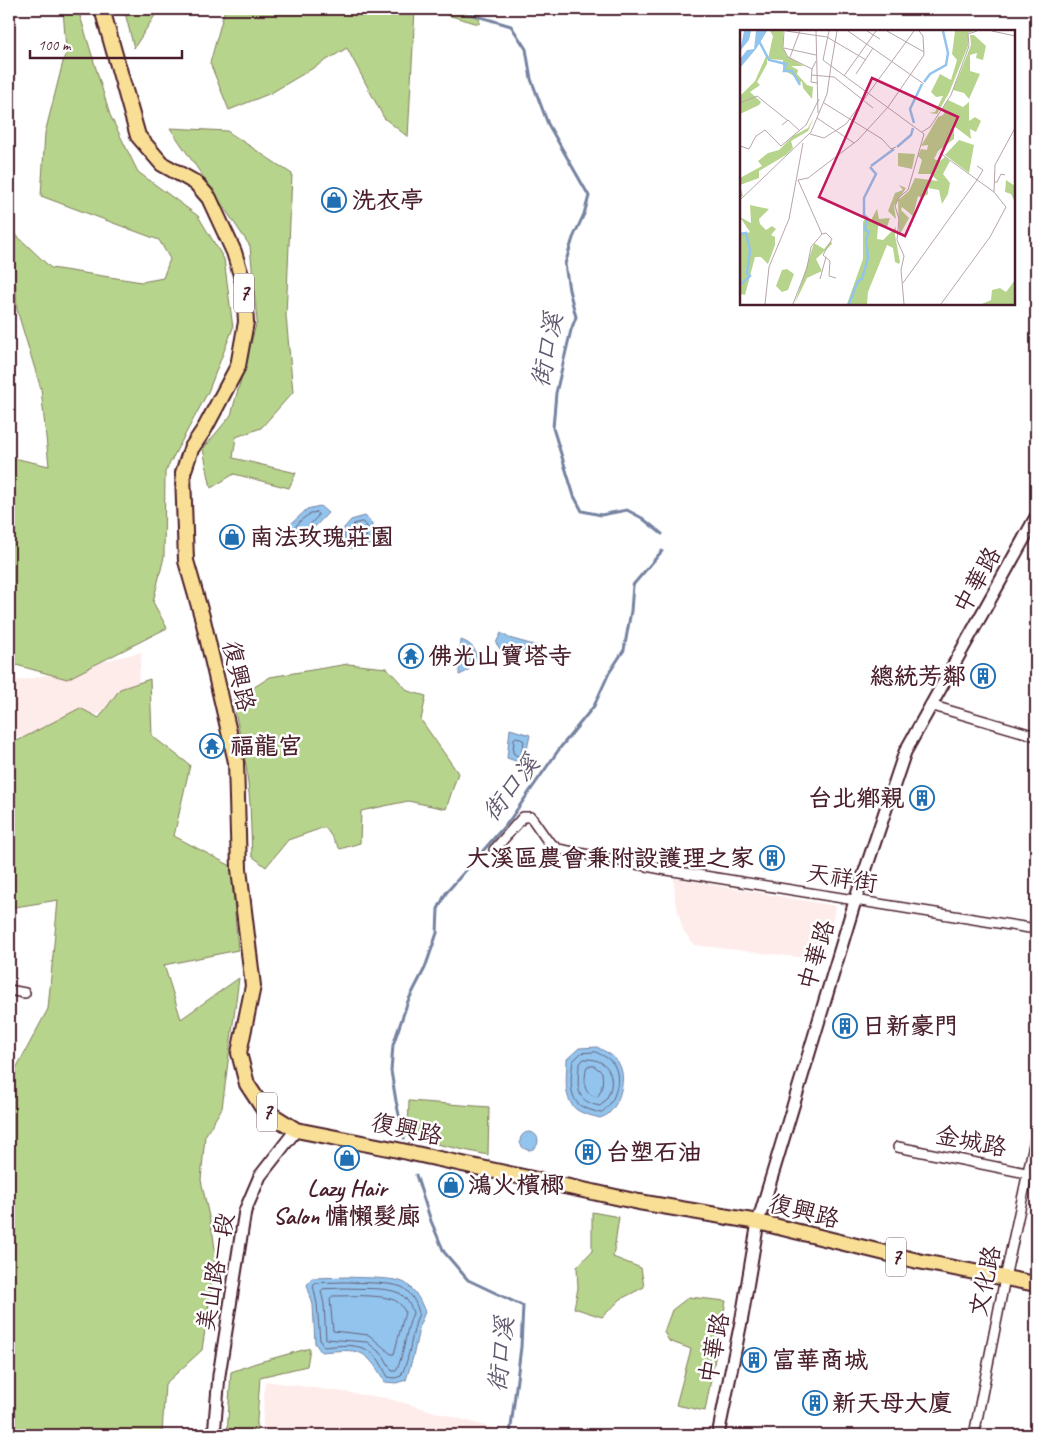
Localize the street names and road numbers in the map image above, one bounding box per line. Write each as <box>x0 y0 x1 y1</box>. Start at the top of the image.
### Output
road number: 7 <box>234 274 254 312</box>
street label: 中華路 <box>946 541 1008 619</box>
street label: 復興路 <box>216 638 262 714</box>
street label: 天祥街 <box>804 858 880 898</box>
street label: 中華路 <box>791 916 841 994</box>
road number: 7 <box>257 1092 277 1132</box>
street label: 復興路 <box>369 1107 445 1151</box>
street label: 金城路 <box>933 1119 1009 1163</box>
street label: 復興路 <box>765 1188 843 1234</box>
street label: 美山路一段 <box>190 1210 240 1334</box>
road number: 7 <box>886 1238 906 1276</box>
street label: 文化路 <box>963 1243 1007 1319</box>
street label: 中華路 <box>692 1310 736 1386</box>

